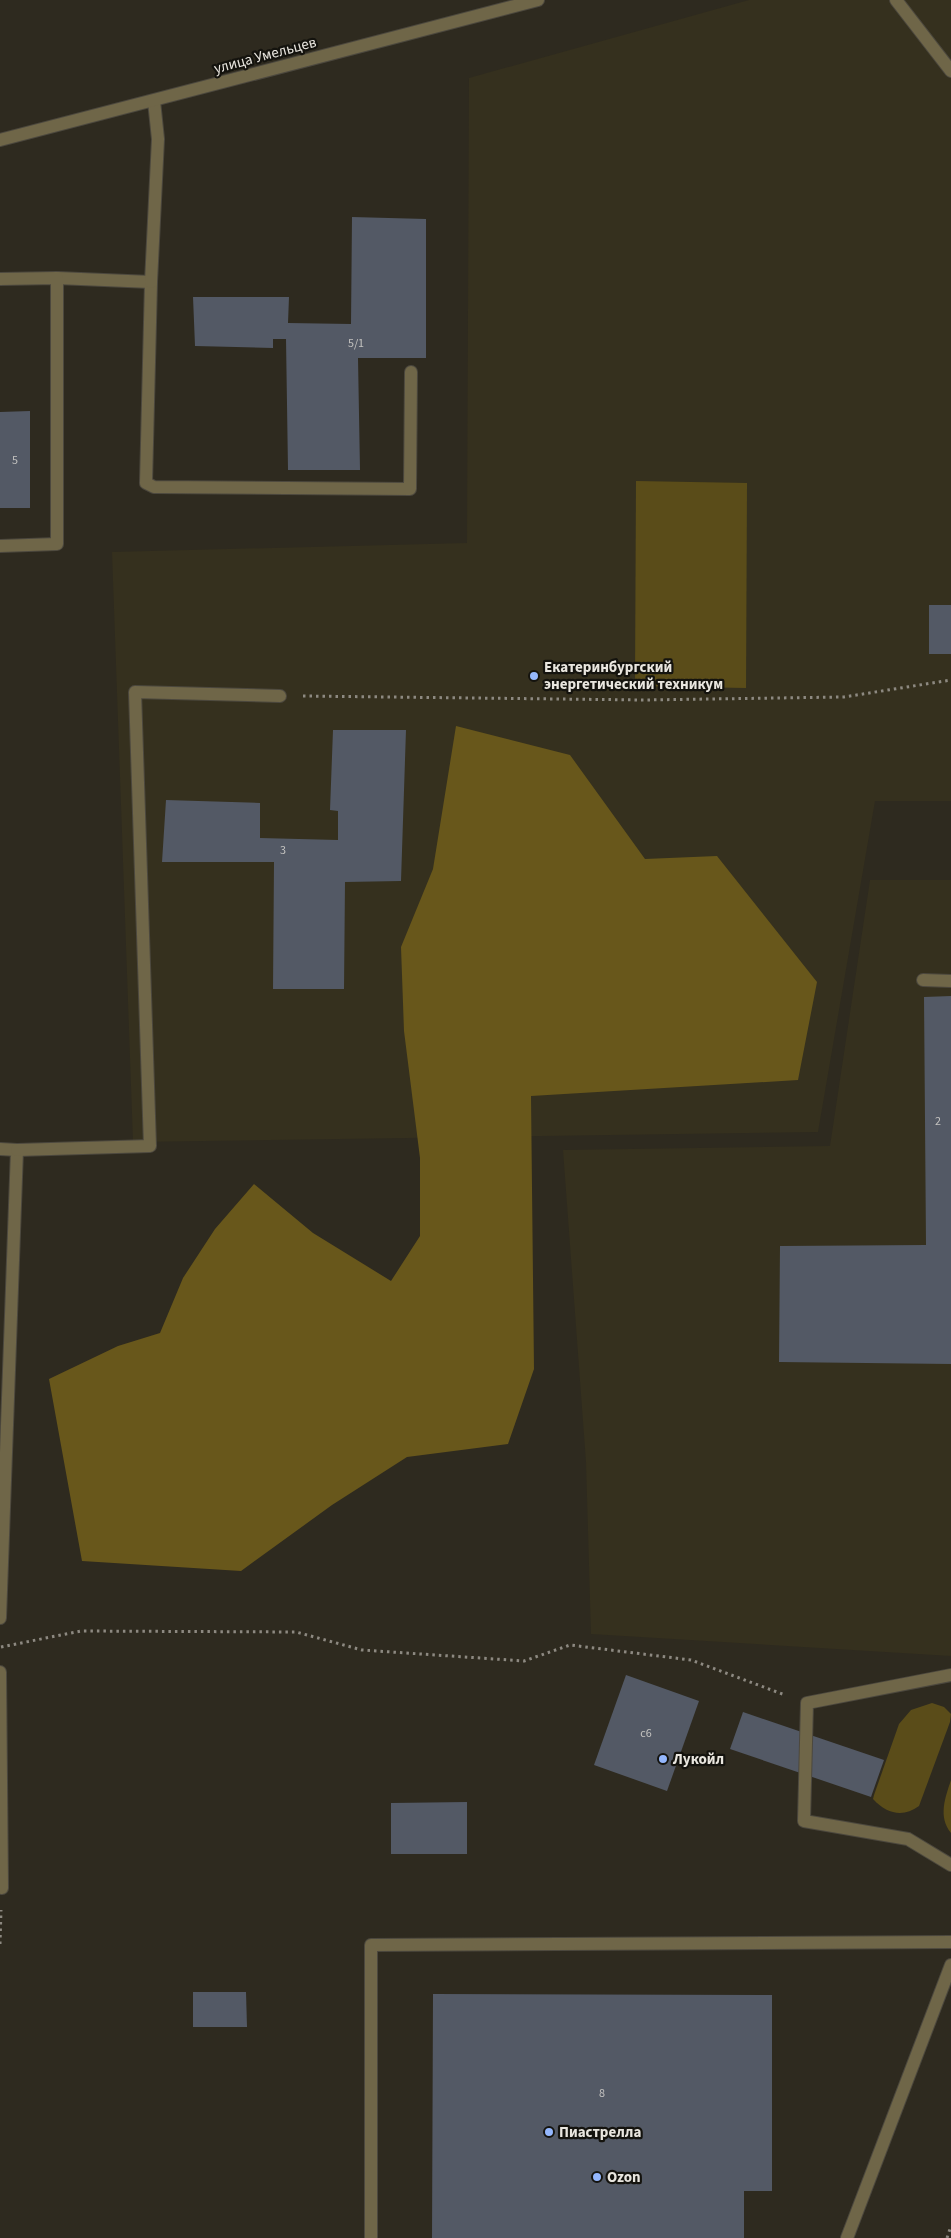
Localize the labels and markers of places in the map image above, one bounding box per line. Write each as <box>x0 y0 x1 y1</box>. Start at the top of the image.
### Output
place label: Екатеринбургский энергетический техникум <box>544 657 723 695</box>
marker: Екатеринбургский энергетический техникум <box>528 670 540 682</box>
place label: Лукойл <box>672 1749 724 1770</box>
marker: Лукойл <box>657 1753 669 1765</box>
place label: Пиастрелла <box>559 2122 641 2143</box>
marker: Пиастрелла <box>543 2126 555 2138</box>
place label: Ozon <box>607 2167 641 2188</box>
marker: Ozon <box>591 2171 603 2183</box>

